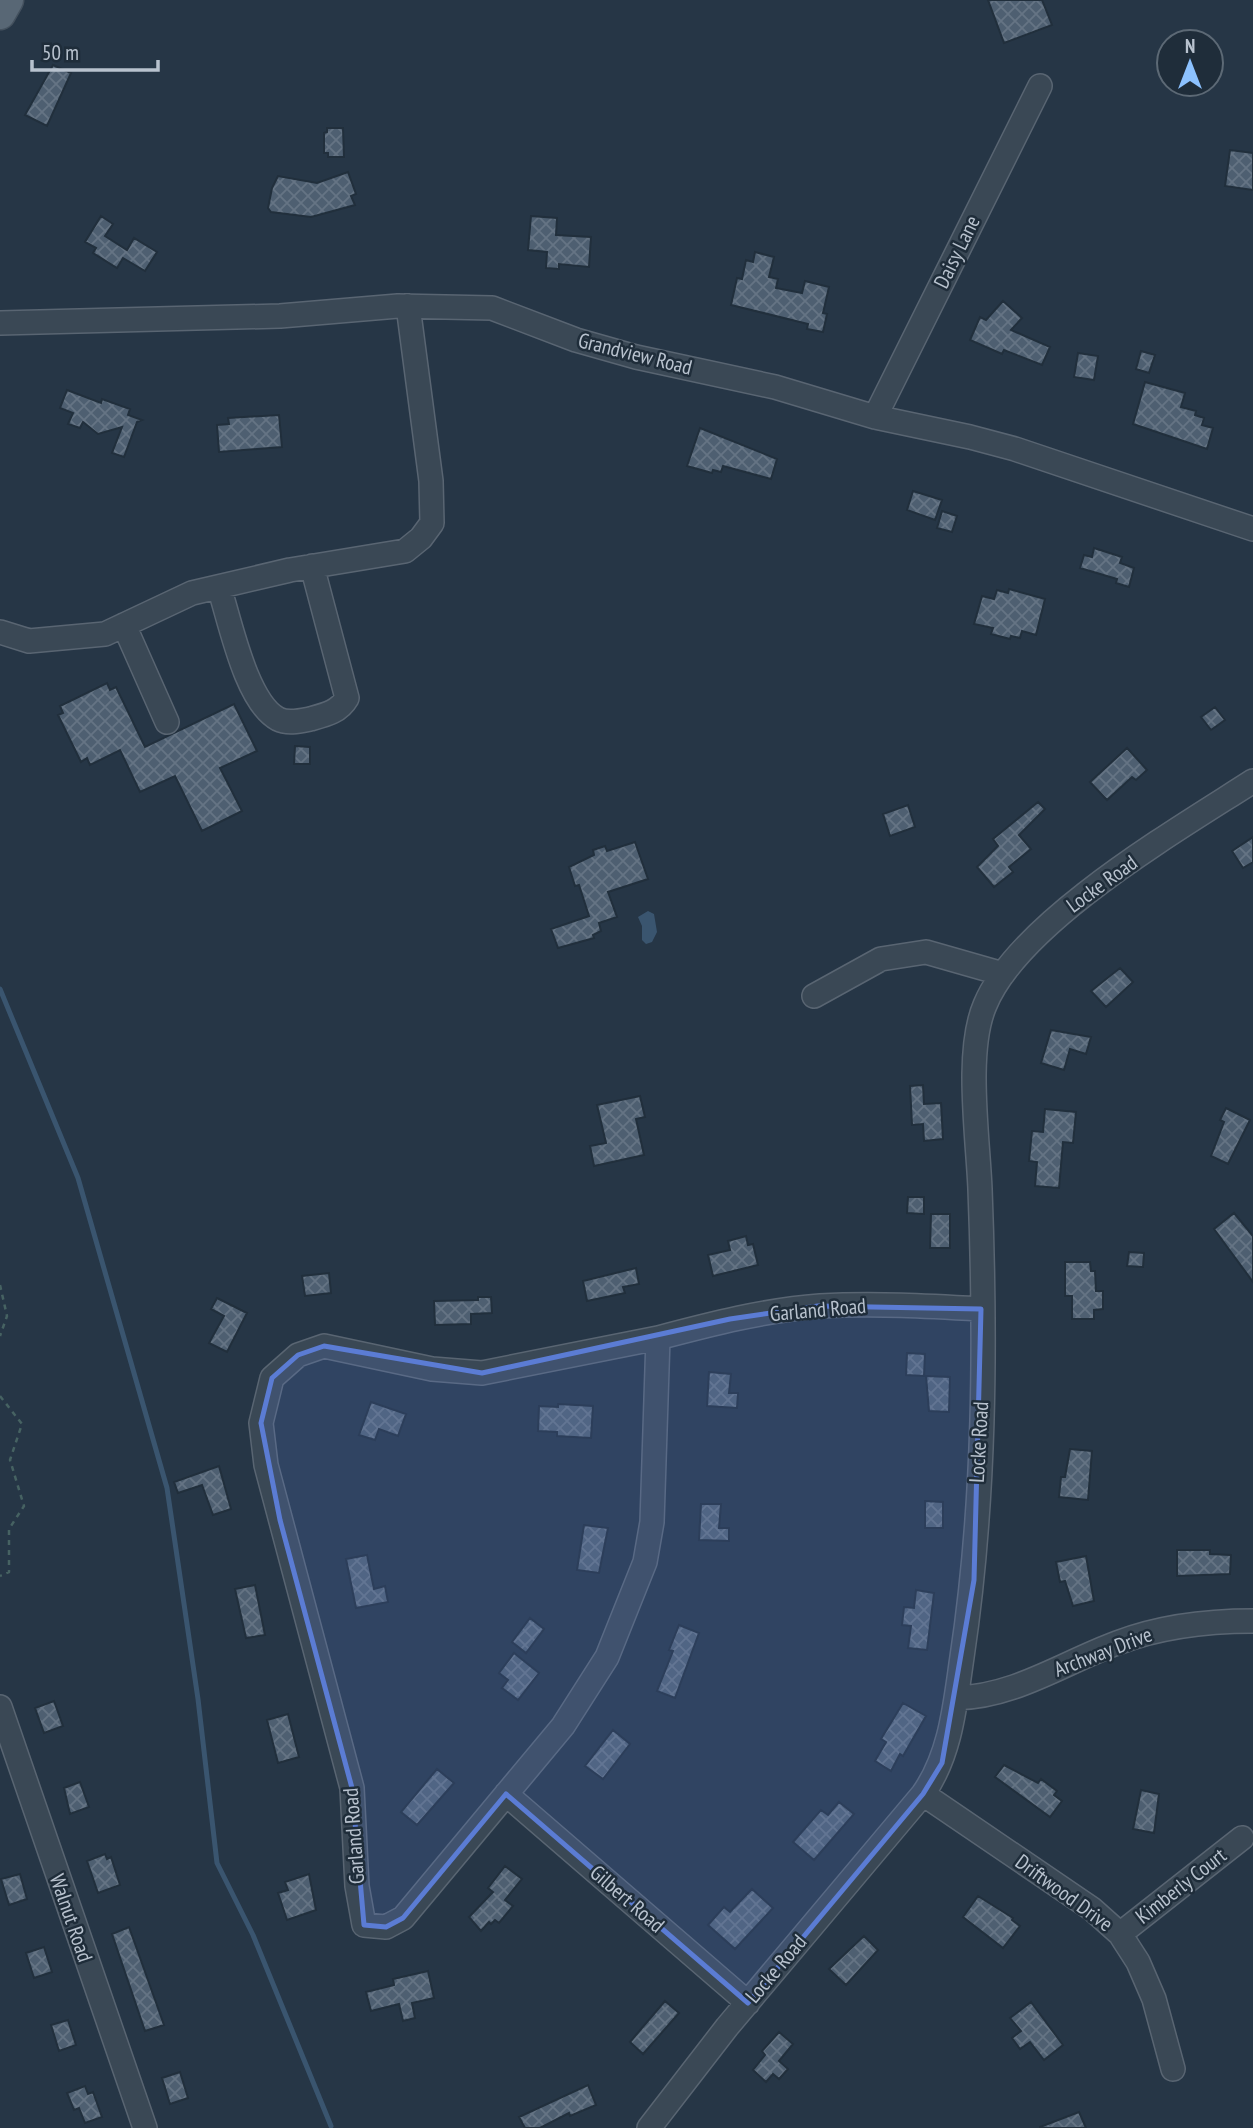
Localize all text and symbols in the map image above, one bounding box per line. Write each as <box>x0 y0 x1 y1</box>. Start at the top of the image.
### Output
scale bar <box>32 28 158 72</box>
north arrow <box>1155 28 1225 98</box>
text: N <box>1185 34 1195 58</box>
text: 50 m <box>42 39 79 66</box>
street label: Daisy Lane <box>927 211 986 293</box>
street label: Grandview Road <box>575 326 695 381</box>
street label: Locke Road <box>1061 849 1143 918</box>
street label: Garland Road <box>769 1292 867 1327</box>
street label: Locke Road <box>963 1401 994 1483</box>
street label: Archway Drive <box>1050 1620 1156 1683</box>
street label: Garland Road <box>337 1787 370 1885</box>
street label: Kimberly Court <box>1130 1842 1232 1929</box>
street label: Driftwood Drive <box>1010 1848 1118 1937</box>
street label: Gilbert Road <box>585 1859 670 1938</box>
street label: Walnut Road <box>44 1870 99 1965</box>
street label: Locke Road <box>739 1929 812 2008</box>

